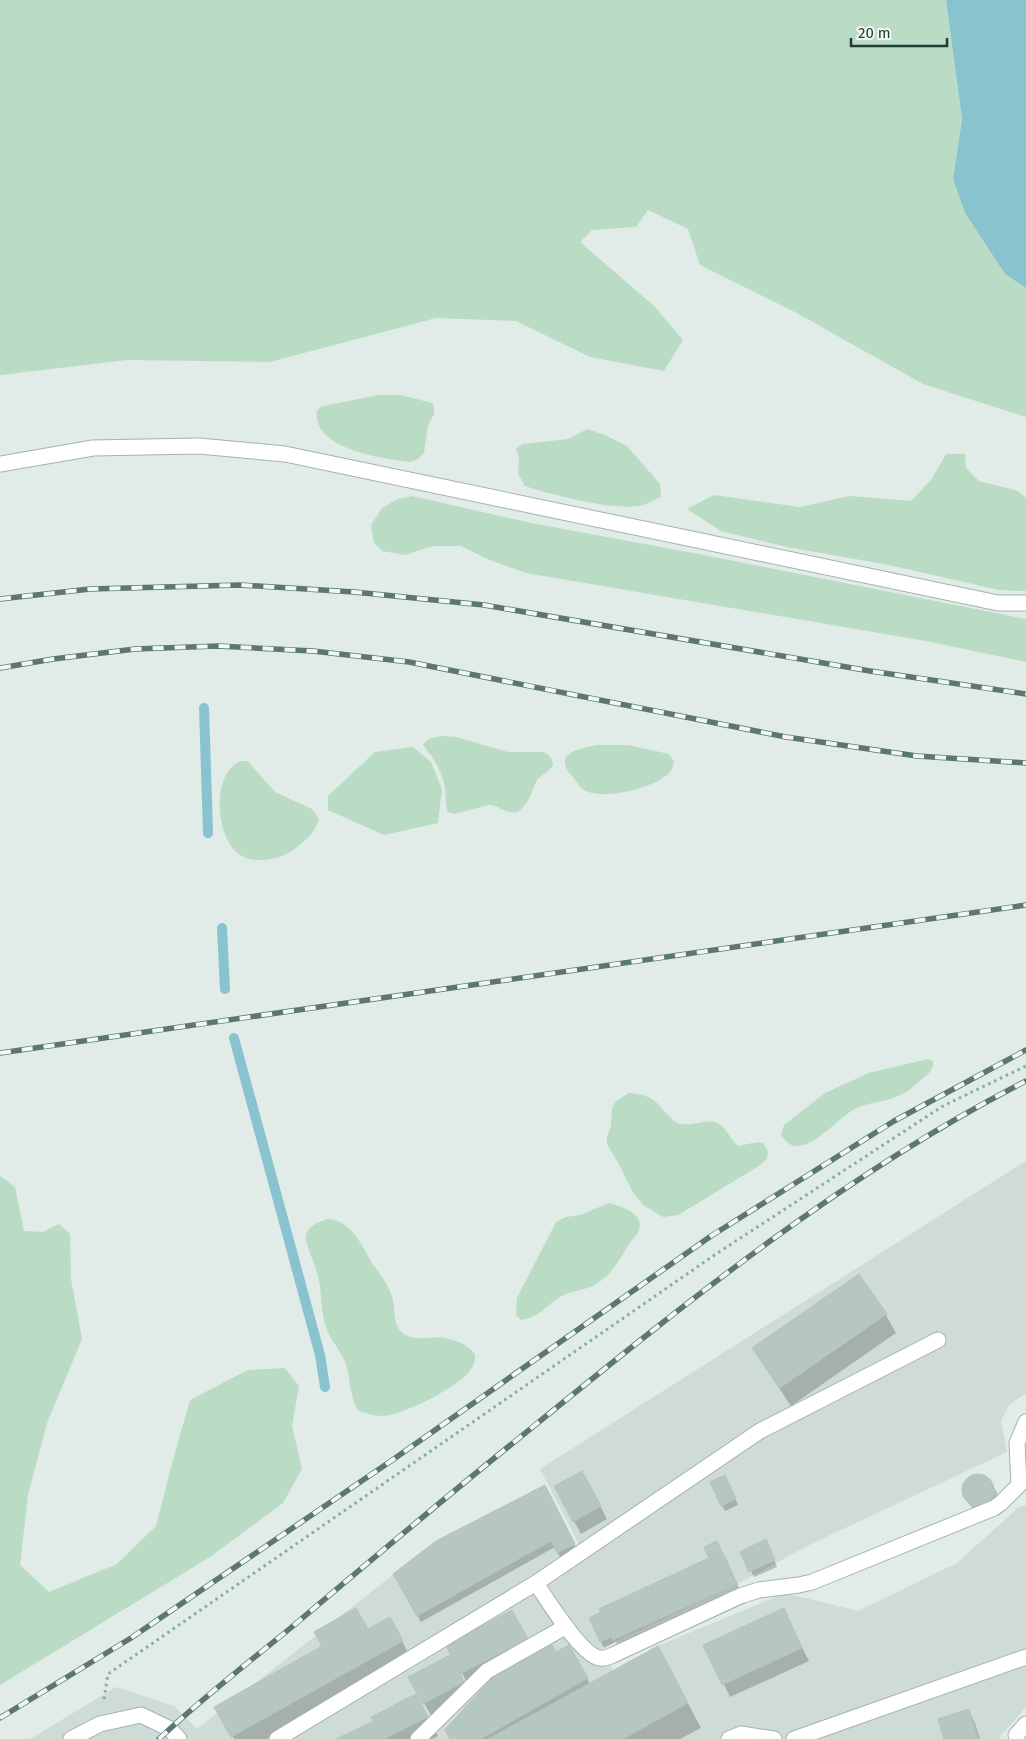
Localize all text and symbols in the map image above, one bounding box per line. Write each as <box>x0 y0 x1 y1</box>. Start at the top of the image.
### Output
scale bar <box>851 15 947 47</box>
text: 20 m <box>858 24 891 42</box>

